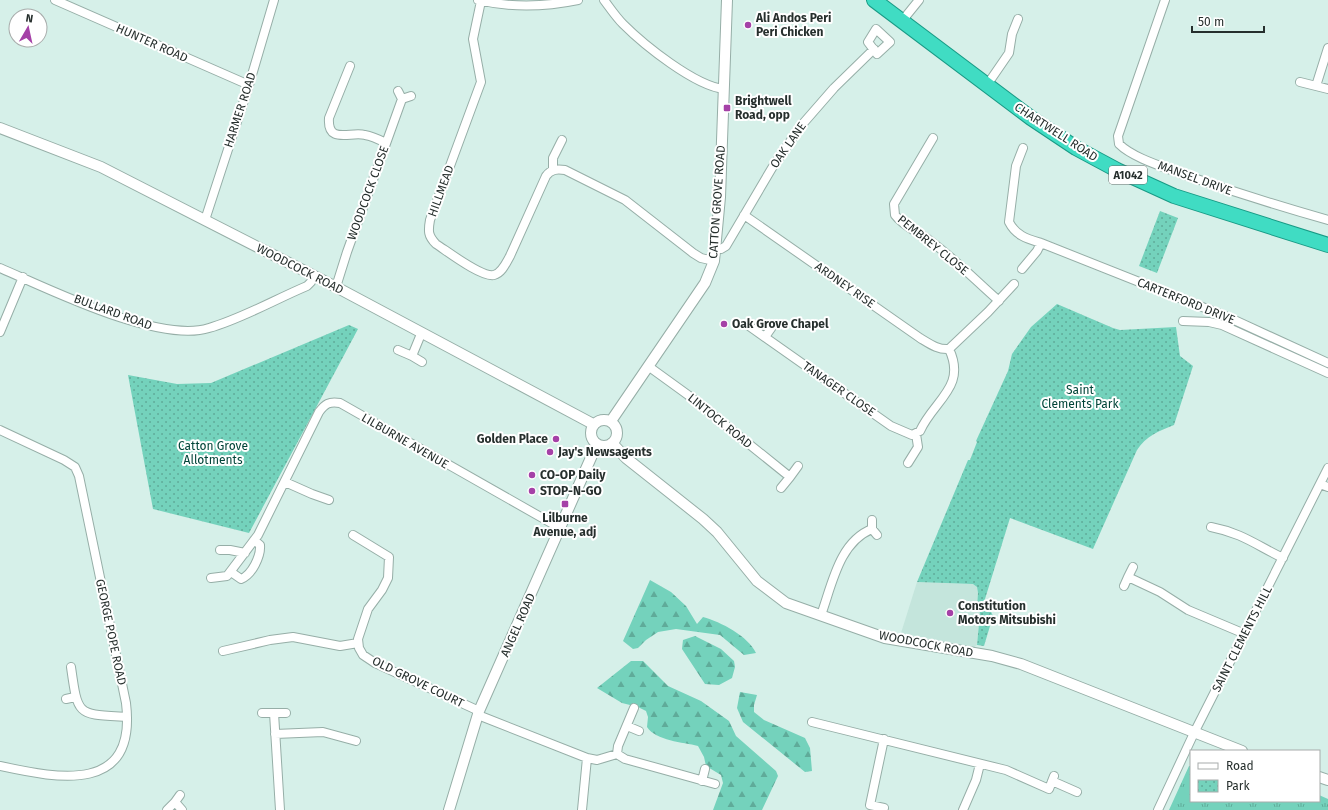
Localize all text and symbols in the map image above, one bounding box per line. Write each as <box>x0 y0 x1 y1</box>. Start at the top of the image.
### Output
north arrow <box>8 8 48 48</box>
scale bar <box>1192 8 1264 34</box>
place label: Ali Andos Peri Peri Chicken <box>755 11 831 39</box>
text: N <box>25 12 34 26</box>
text: 50 m <box>1198 15 1224 29</box>
marker: Ali Andos Peri Peri Chicken <box>743 20 753 30</box>
street label: HUNTER ROAD <box>114 21 190 65</box>
street label: HARMER ROAD <box>221 70 259 149</box>
place label: Brightwell Road, opp <box>735 94 792 122</box>
street label: CHARTWELL ROAD <box>1012 100 1100 164</box>
marker: Brightwell Road, opp <box>722 103 732 113</box>
street label: OAK LANE <box>767 119 809 171</box>
street label: WOODCOCK CLOSE <box>344 144 392 242</box>
street label: CATTON GROVE ROAD <box>706 144 728 259</box>
street label: MANSEL DRIVE <box>1156 158 1234 198</box>
street label: HILLMEAD <box>425 163 457 219</box>
road number: A1042 <box>1109 166 1147 184</box>
street label: PEMBREY CLOSE <box>895 212 971 278</box>
street label: WOODCOCK ROAD <box>254 241 346 297</box>
street label: ARDNEY RISE <box>812 259 878 311</box>
street label: CARTERFORD DRIVE <box>1135 275 1237 327</box>
street label: BULLARD ROAD <box>72 291 154 333</box>
place label: Oak Grove Chapel <box>732 317 829 331</box>
marker: Oak Grove Chapel <box>719 319 729 329</box>
street label: TANAGER CLOSE <box>800 359 878 419</box>
park label: Saint Clements Park <box>1041 383 1119 411</box>
street label: LINTOCK ROAD <box>685 391 755 451</box>
street label: LILBURNE AVENUE <box>359 410 451 472</box>
place label: Golden Place <box>477 432 548 446</box>
marker: Golden Place <box>551 434 561 444</box>
park label: Catton Grove Allotments <box>178 439 248 467</box>
place label: Jay's Newsagents <box>557 445 652 459</box>
marker: Jay's Newsagents <box>545 447 555 457</box>
place label: CO-OP Daily <box>540 468 606 482</box>
marker: CO-OP Daily <box>527 470 537 480</box>
place label: STOP-N-GO <box>540 484 602 498</box>
marker: STOP-N-GO <box>527 486 537 496</box>
marker: Lilburne Avenue, adj <box>560 499 570 509</box>
place label: Lilburne Avenue, adj <box>533 511 596 539</box>
street label: GEORGE POPE ROAD <box>93 578 129 687</box>
street label: SAINT CLEMENTS HILL <box>1209 584 1275 694</box>
street label: ANGEL ROAD <box>498 591 538 659</box>
place label: Constitution Motors Mitsubishi <box>958 599 1056 627</box>
marker: Constitution Motors Mitsubishi <box>945 608 955 618</box>
street label: WOODCOCK ROAD <box>878 628 975 660</box>
street label: OLD GROVE COURT <box>370 654 467 711</box>
legend <box>1190 750 1320 802</box>
text: Road <box>1226 759 1254 773</box>
text: Park <box>1226 779 1250 793</box>

